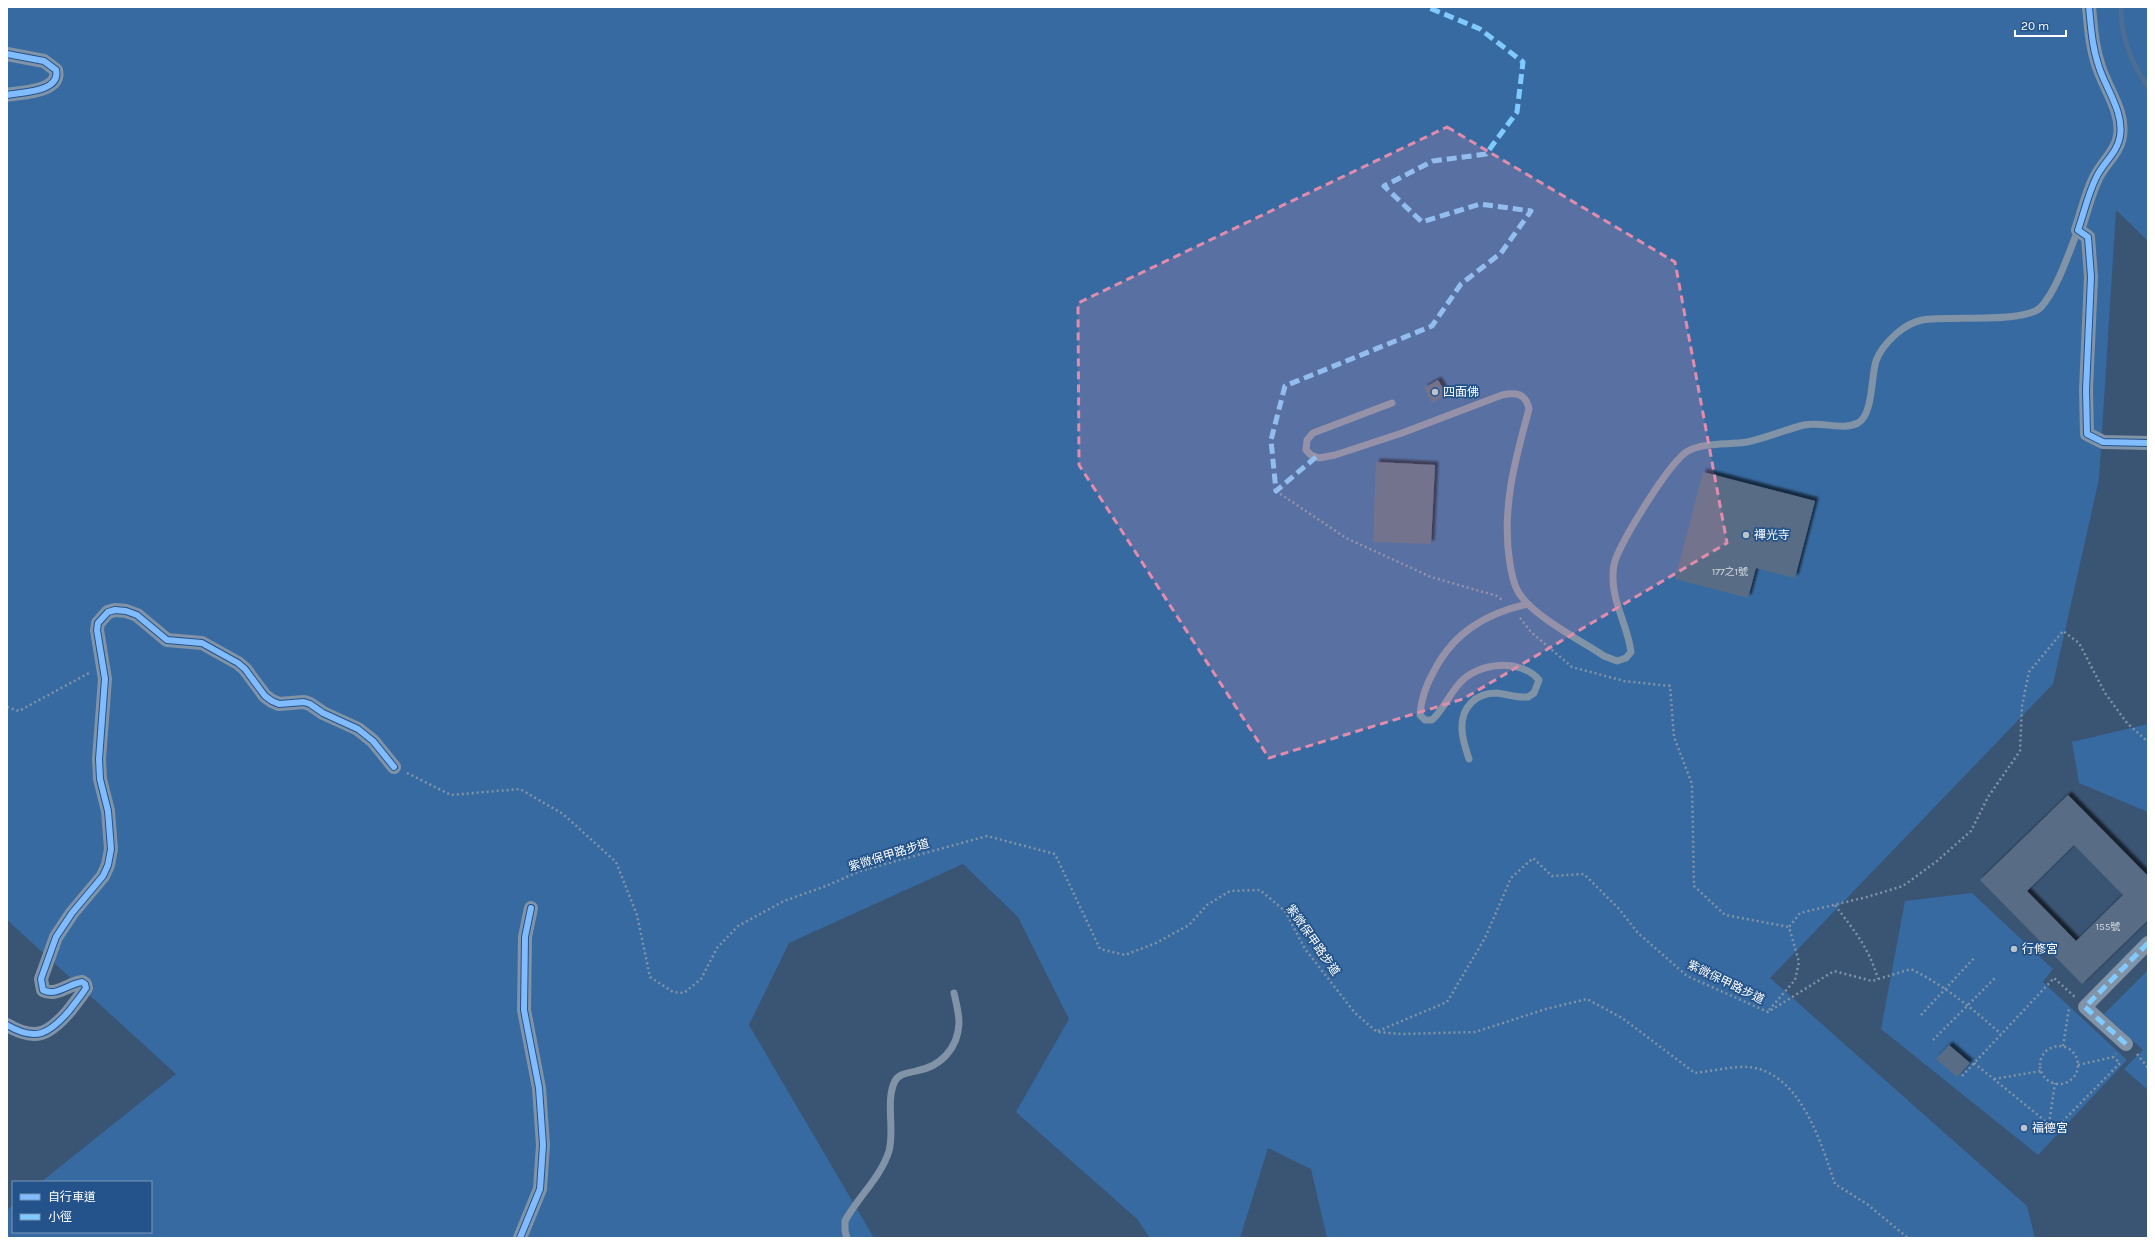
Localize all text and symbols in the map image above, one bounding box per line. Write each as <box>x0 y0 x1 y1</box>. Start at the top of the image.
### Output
scale bar <box>2015 12 2066 38</box>
text: 20 m <box>2021 19 2049 33</box>
place label: 四面佛 <box>1443 385 1479 399</box>
marker: 四面佛 <box>1430 387 1440 397</box>
place label: 禪光寺 <box>1754 528 1790 542</box>
marker: 禪光寺 <box>1741 530 1751 540</box>
house number: 177之1號 <box>1712 566 1748 578</box>
street label: 紫微保甲路步道 <box>847 836 931 874</box>
street label: 紫微保甲路步道 <box>1283 902 1343 978</box>
house number: 155號 <box>2096 921 2120 933</box>
place label: 行修宮 <box>2022 942 2058 956</box>
marker: 行修宮 <box>2009 944 2019 954</box>
street label: 紫微保甲路步道 <box>1685 957 1767 1007</box>
place label: 福德宮 <box>2032 1121 2068 1135</box>
marker: 福德宮 <box>2019 1123 2029 1133</box>
legend <box>12 1181 152 1233</box>
text: 自行車道 <box>48 1190 96 1204</box>
text: 小徑 <box>48 1210 72 1224</box>

